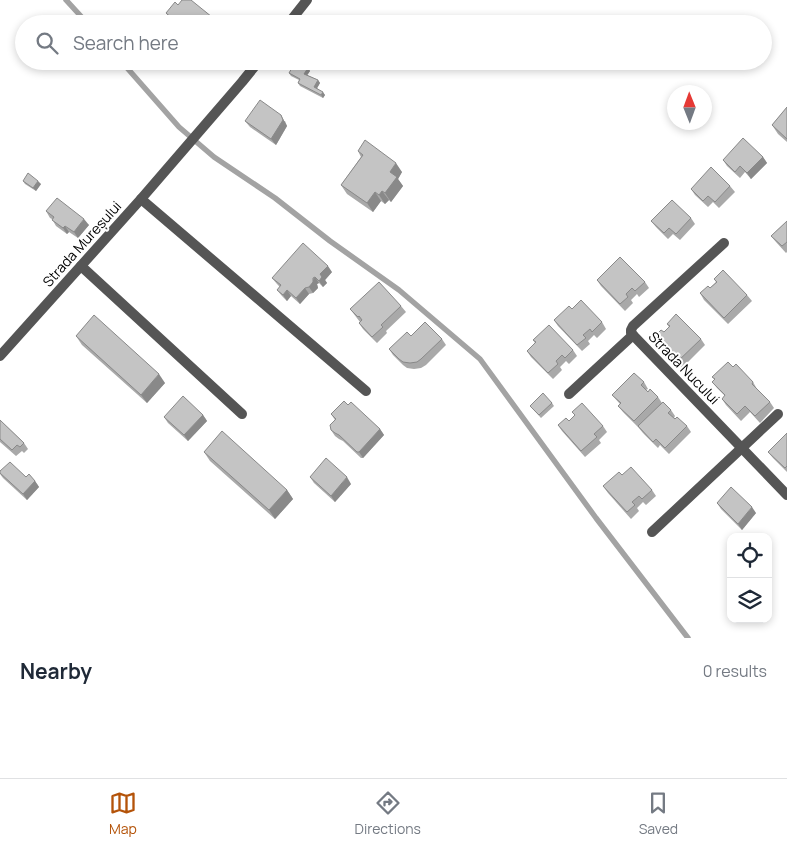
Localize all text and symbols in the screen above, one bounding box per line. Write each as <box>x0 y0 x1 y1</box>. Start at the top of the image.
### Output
search box <box>15 15 772 70</box>
icon: search <box>33 29 61 57</box>
text: Search here <box>73 30 179 56</box>
north arrow <box>667 85 712 130</box>
street label: Strada Mureșului <box>38 197 125 291</box>
street label: Strada Nucului <box>645 327 724 408</box>
map controls <box>727 533 772 623</box>
button: locate <box>727 533 772 578</box>
button: layers <box>727 578 772 623</box>
text: Nearby <box>20 657 92 685</box>
text: 0 results <box>703 660 767 682</box>
tab: Map <box>109 789 137 838</box>
tab: Directions <box>355 789 421 838</box>
tab: Saved <box>639 789 678 838</box>

